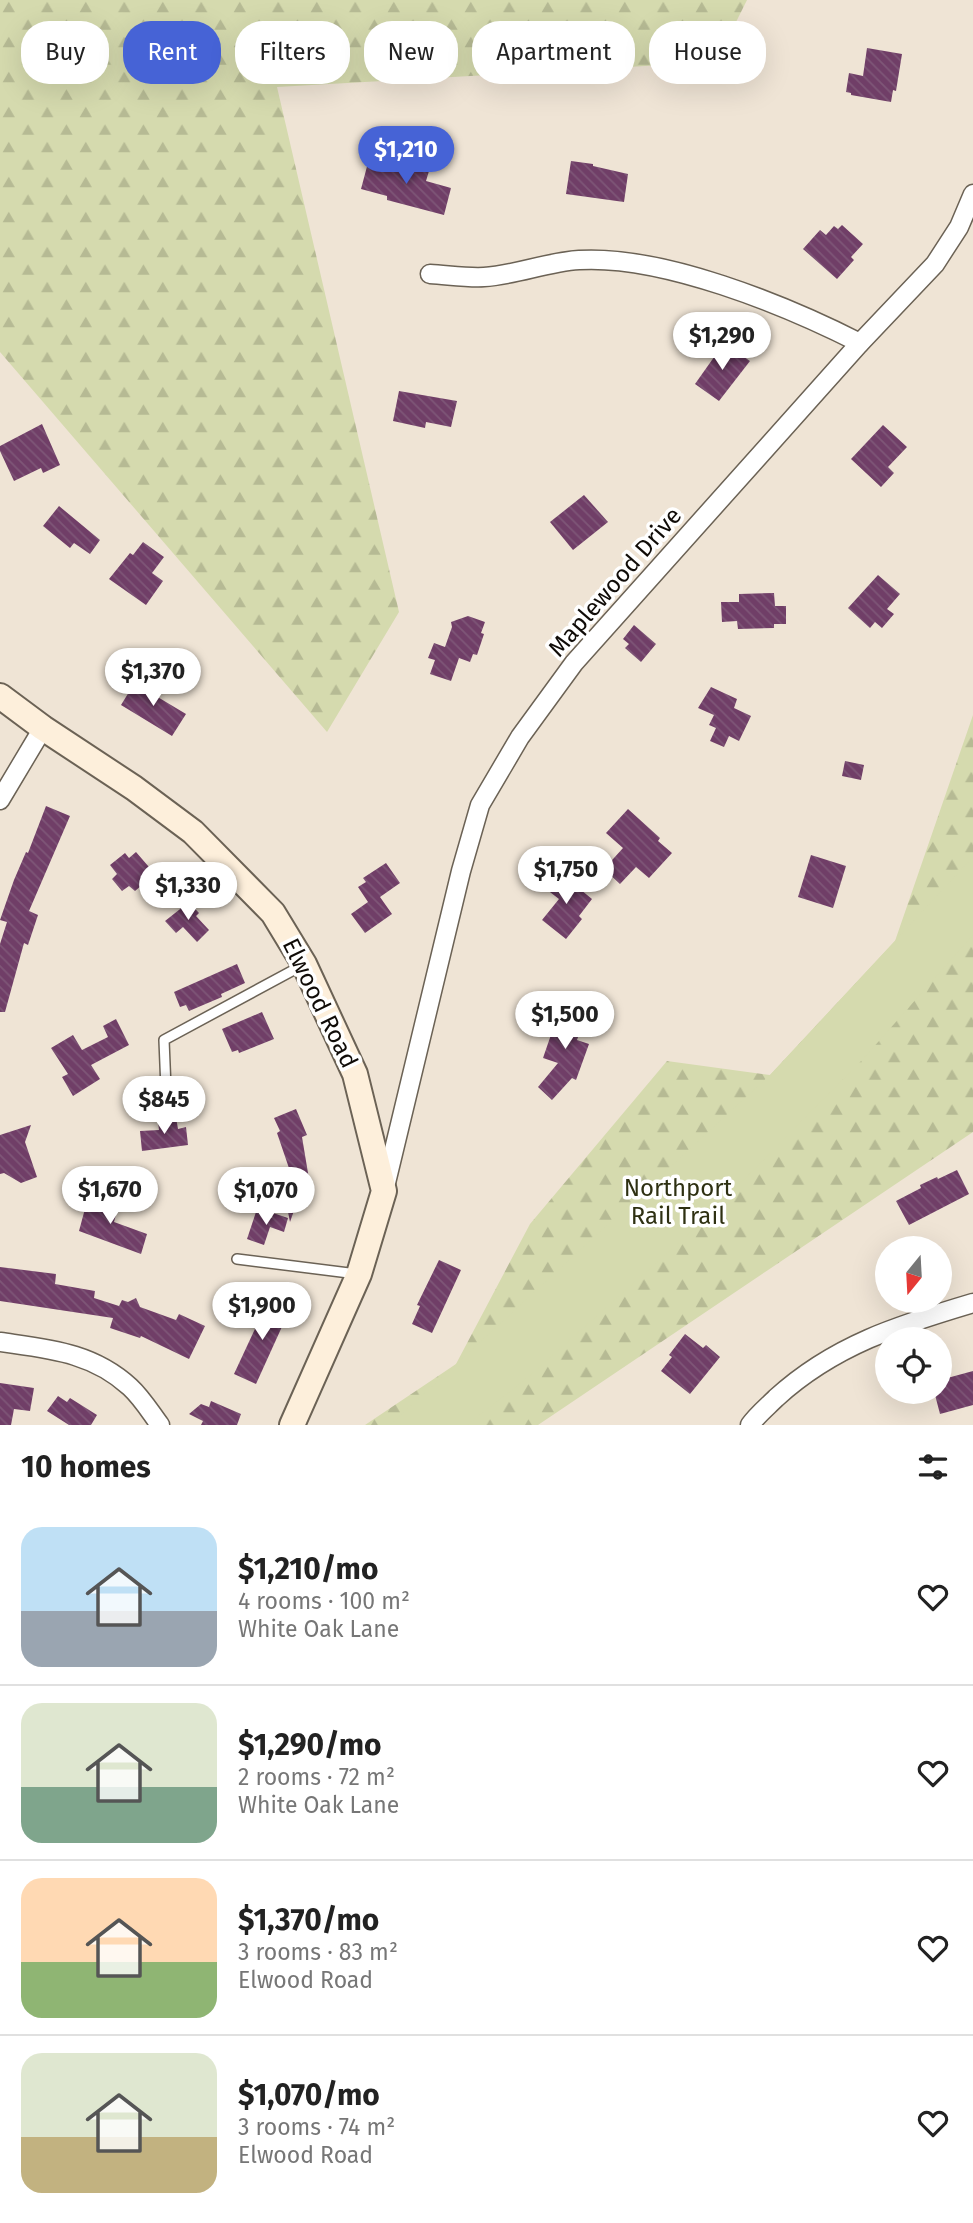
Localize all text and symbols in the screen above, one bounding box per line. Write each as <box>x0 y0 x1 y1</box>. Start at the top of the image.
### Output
chip: Buy <box>21 21 109 84</box>
chip: Rent <box>123 21 221 84</box>
chip: Filters <box>235 21 350 84</box>
chip: New <box>364 21 458 84</box>
chip: Apartment <box>472 21 635 84</box>
chip: House <box>649 21 766 84</box>
pin: $1,210 <box>349 127 463 186</box>
text: $1,210 <box>374 135 438 163</box>
pin: $1,290 <box>665 312 779 372</box>
text: $1,290 <box>689 321 755 349</box>
street label: Maplewood Drive <box>543 502 687 662</box>
pin: $1,370 <box>96 648 210 708</box>
text: $1,370 <box>121 657 185 685</box>
pin: $1,750 <box>509 846 623 906</box>
text: $1,750 <box>534 855 598 883</box>
pin: $1,330 <box>131 862 245 922</box>
text: $1,330 <box>155 871 221 899</box>
street label: Elwood Road <box>277 933 363 1073</box>
pin: $1,500 <box>508 992 622 1051</box>
text: $1,500 <box>531 1000 599 1028</box>
pin: $845 <box>123 1076 205 1136</box>
text: $845 <box>138 1085 190 1113</box>
pin: $1,670 <box>53 1166 167 1226</box>
pin: $1,070 <box>209 1168 323 1227</box>
park label: Northport Rail Trail <box>624 1174 733 1230</box>
text: $1,670 <box>78 1175 142 1203</box>
text: $1,070 <box>234 1176 298 1204</box>
north arrow <box>875 1236 952 1312</box>
map controls <box>875 1236 952 1404</box>
pin: $1,900 <box>205 1282 319 1342</box>
text: $1,900 <box>228 1291 296 1319</box>
button: locate <box>875 1327 952 1404</box>
icon: filters <box>914 1448 952 1486</box>
text: 10 homes <box>21 1449 151 1485</box>
text: $1,210/mo <box>238 1551 378 1587</box>
icon: home <box>77 1555 161 1639</box>
icon: heart <box>914 1578 952 1616</box>
text: 4 rooms · 100 m² <box>238 1587 410 1615</box>
text: White Oak Lane <box>238 1615 399 1643</box>
text: $1,290/mo <box>238 1727 382 1763</box>
icon: home <box>77 1731 161 1815</box>
icon: heart <box>914 1754 952 1792</box>
text: 2 rooms · 72 m² <box>238 1763 395 1791</box>
text: White Oak Lane <box>238 1791 399 1819</box>
text: $1,370/mo <box>238 1902 379 1938</box>
icon: home <box>77 1906 161 1990</box>
icon: heart <box>914 1929 952 1967</box>
text: 3 rooms · 83 m² <box>238 1938 398 1966</box>
text: Elwood Road <box>238 1966 373 1994</box>
text: $1,070/mo <box>238 2077 380 2113</box>
icon: home <box>77 2081 161 2165</box>
icon: heart <box>914 2104 952 2142</box>
text: 3 rooms · 74 m² <box>238 2113 395 2141</box>
text: Elwood Road <box>238 2141 373 2169</box>

